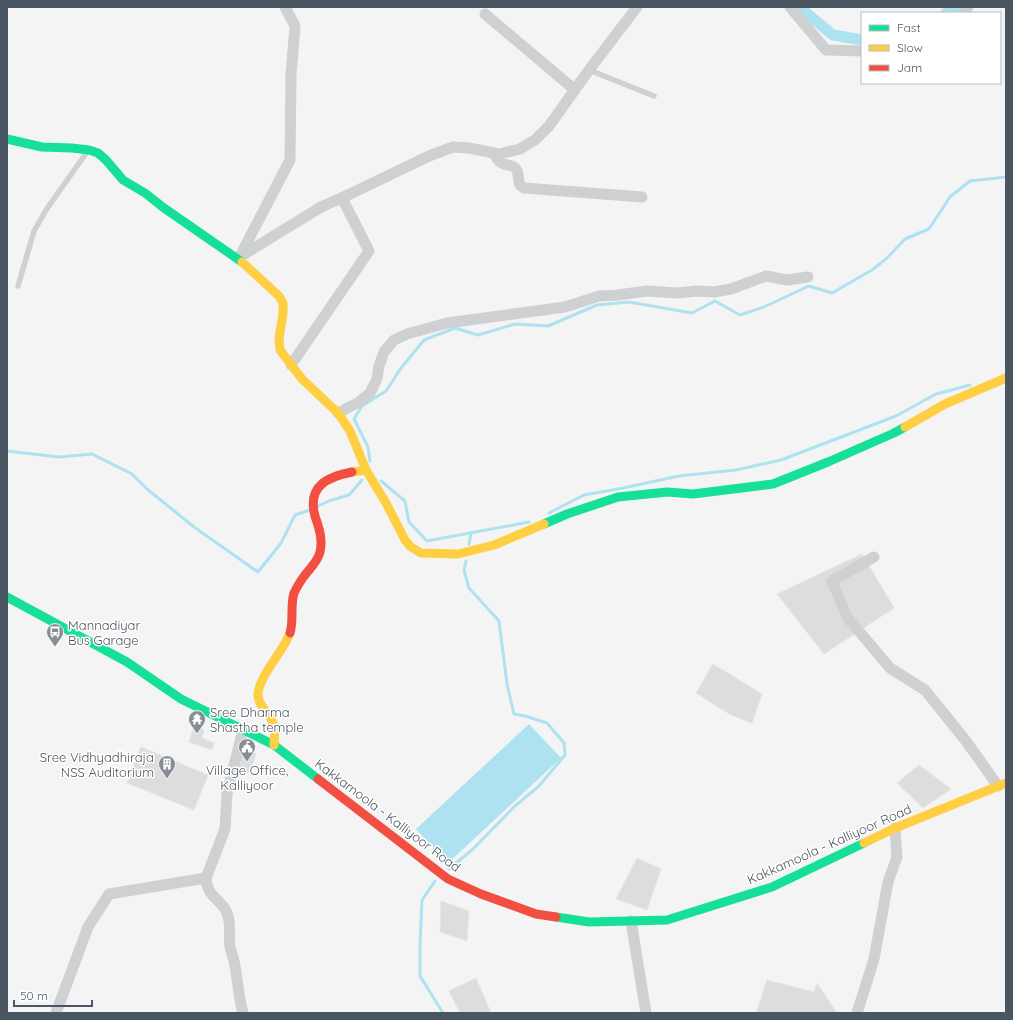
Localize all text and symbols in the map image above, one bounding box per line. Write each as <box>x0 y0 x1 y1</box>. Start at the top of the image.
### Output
legend <box>861 12 1001 84</box>
text: Fast <box>897 20 921 35</box>
text: Slow <box>897 40 923 55</box>
text: Jam <box>897 60 922 75</box>
place label: Mannadiyar Bus Garage <box>68 617 140 648</box>
bus stop icon: Mannadiyar Bus Garage <box>45 622 65 647</box>
place label: Sree Dharma Shastha temple <box>210 704 304 735</box>
temple icon: Sree Dharma Shastha temple <box>187 709 207 734</box>
public building icon: Village Office, Kalliyoor <box>237 737 257 762</box>
place label: Sree Vidhyadhiraja NSS Auditorium <box>40 749 154 780</box>
building icon: Sree Vidhyadhiraja NSS Auditorium <box>157 754 177 779</box>
street label: Kakkamoola - Kalliyoor Road <box>312 755 464 875</box>
place label: Village Office, Kalliyoor <box>206 762 289 793</box>
street label: Kakkamoola - Kalliyoor Road <box>744 800 914 888</box>
scale bar <box>14 982 92 1008</box>
text: 50 m <box>20 988 48 1003</box>

